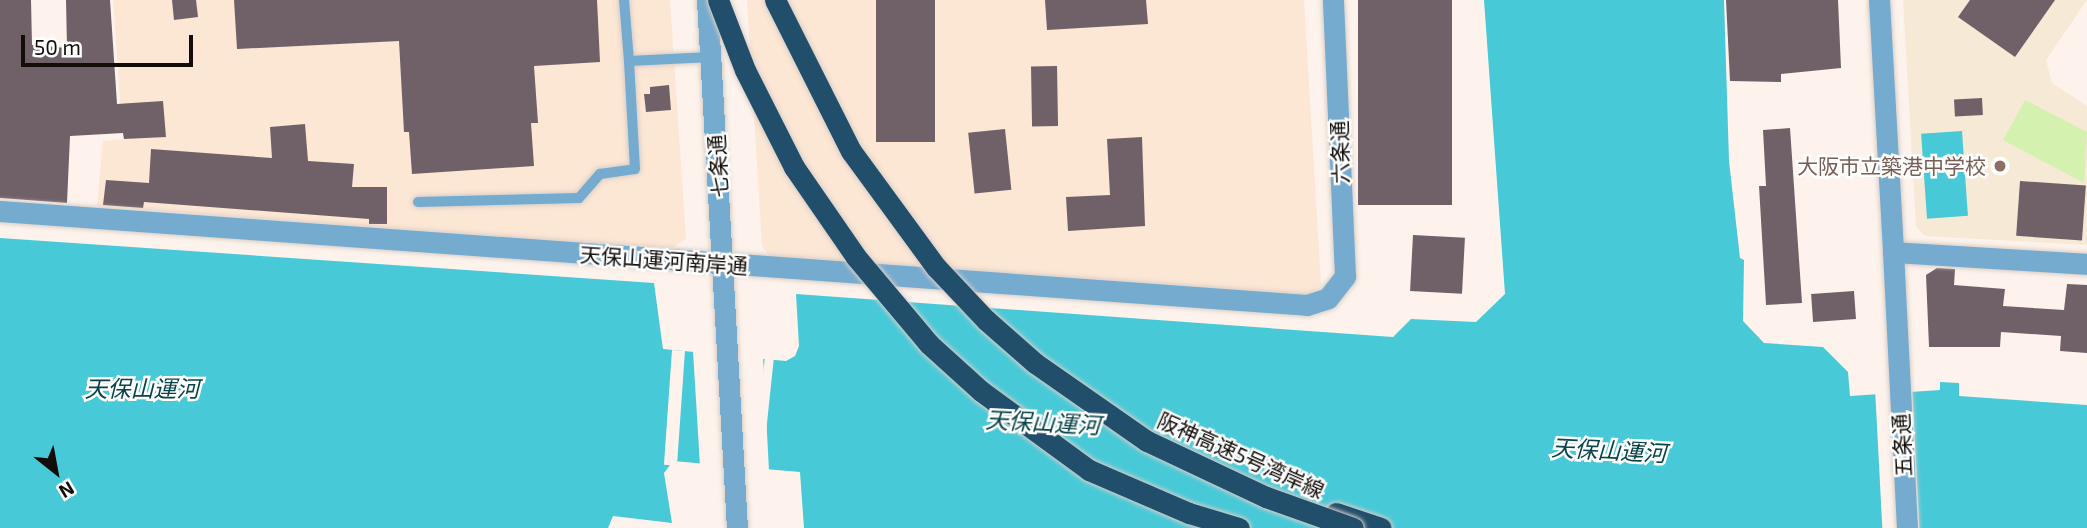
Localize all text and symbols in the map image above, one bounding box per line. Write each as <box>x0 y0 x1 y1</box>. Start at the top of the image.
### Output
scale bar <box>24 21 196 65</box>
text: 50 m <box>34 34 81 59</box>
street label: 六条通 <box>1326 120 1354 184</box>
street label: 七条通 <box>703 134 733 198</box>
place label: 大阪市立築港中学校 <box>1797 153 1986 179</box>
marker: 大阪市立築港中学校 <box>1992 158 2008 174</box>
street label: 天保山運河南岸通 <box>579 242 749 278</box>
water label: 天保山運河 <box>85 374 199 402</box>
water label: 天保山運河 <box>985 405 1101 439</box>
street label: 阪神高速5号湾岸線 <box>1154 407 1328 503</box>
street label: 五条通 <box>1888 413 1916 477</box>
water label: 天保山運河 <box>1551 433 1667 467</box>
north arrow <box>21 437 91 507</box>
text: N <box>55 477 79 504</box>

